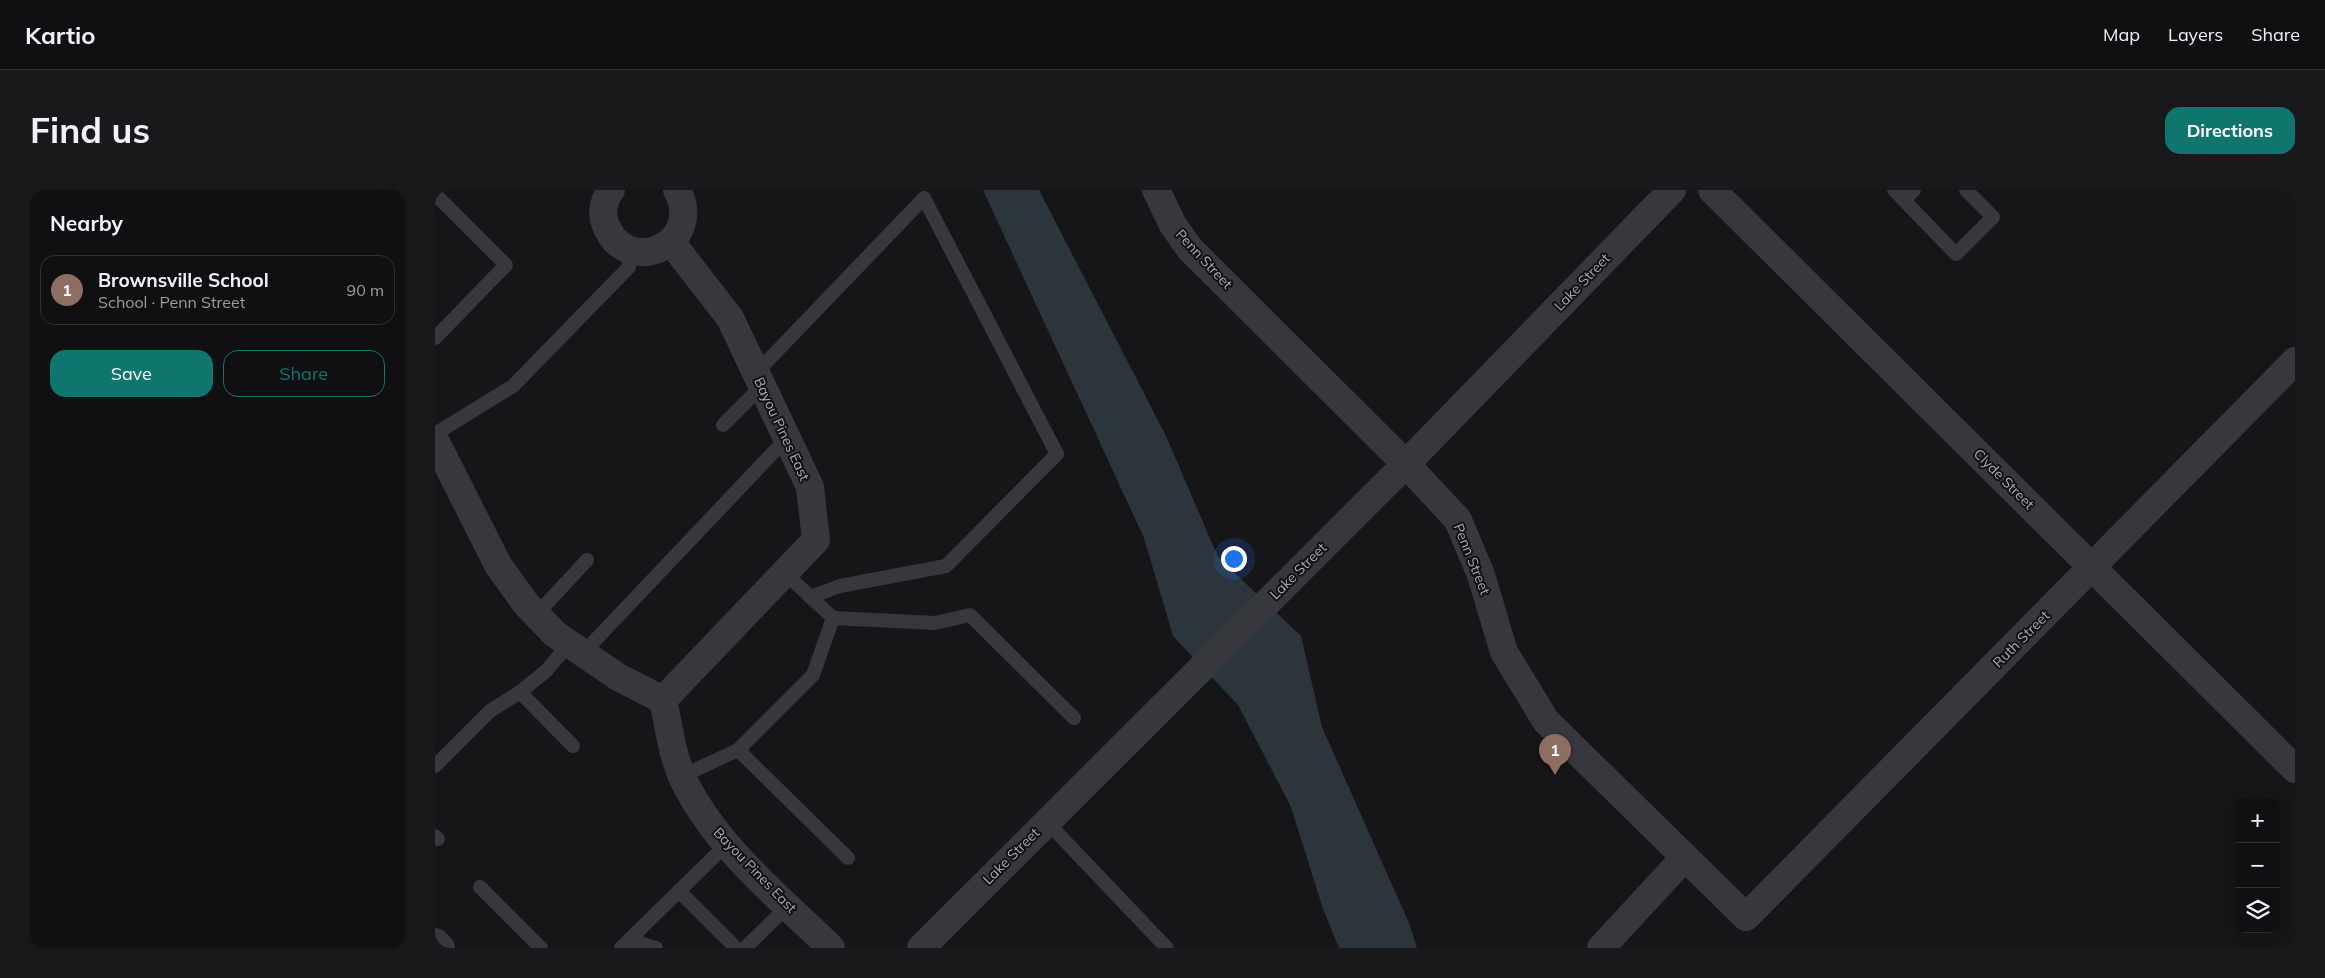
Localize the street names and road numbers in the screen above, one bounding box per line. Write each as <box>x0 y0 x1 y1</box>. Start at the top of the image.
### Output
street label: Penn Street <box>1172 225 1236 293</box>
street label: Lake Street <box>1550 249 1614 315</box>
street label: Bayou Pines East <box>750 374 814 484</box>
street label: Clyde Street <box>1970 445 2038 513</box>
street label: Penn Street <box>1450 521 1494 597</box>
street label: Lake Street <box>1266 539 1330 603</box>
street label: Ruth Street <box>1989 607 2053 671</box>
street label: Bayou Pines East <box>710 823 800 917</box>
street label: Lake Street <box>979 824 1043 888</box>

